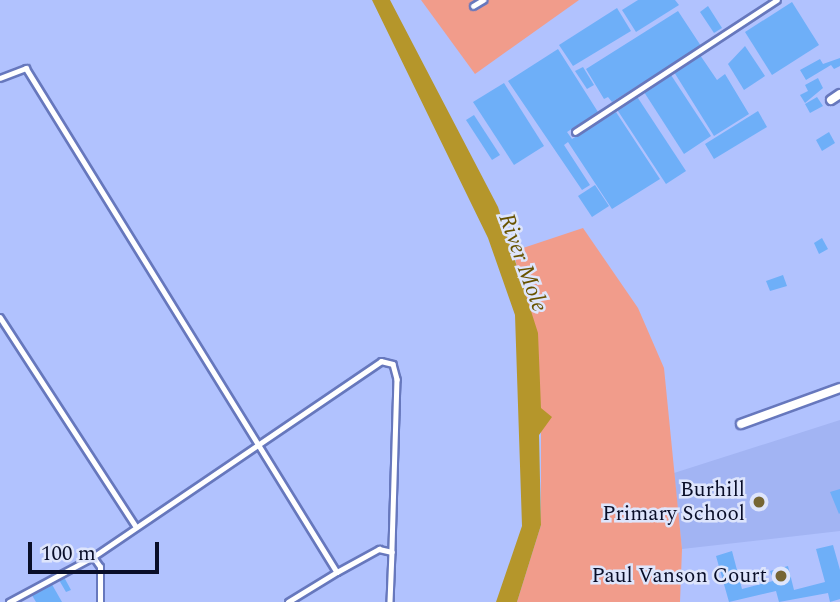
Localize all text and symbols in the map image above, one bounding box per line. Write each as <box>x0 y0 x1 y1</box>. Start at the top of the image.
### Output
water label: River Mole <box>491 210 553 316</box>
place label: Burhill Primary School <box>602 477 745 527</box>
marker: Burhill Primary School <box>751 494 767 510</box>
scale bar <box>32 528 163 572</box>
text: 100 m <box>41 538 96 570</box>
place label: Paul Vanson Court <box>592 563 767 589</box>
marker: Paul Vanson Court <box>773 568 789 584</box>

